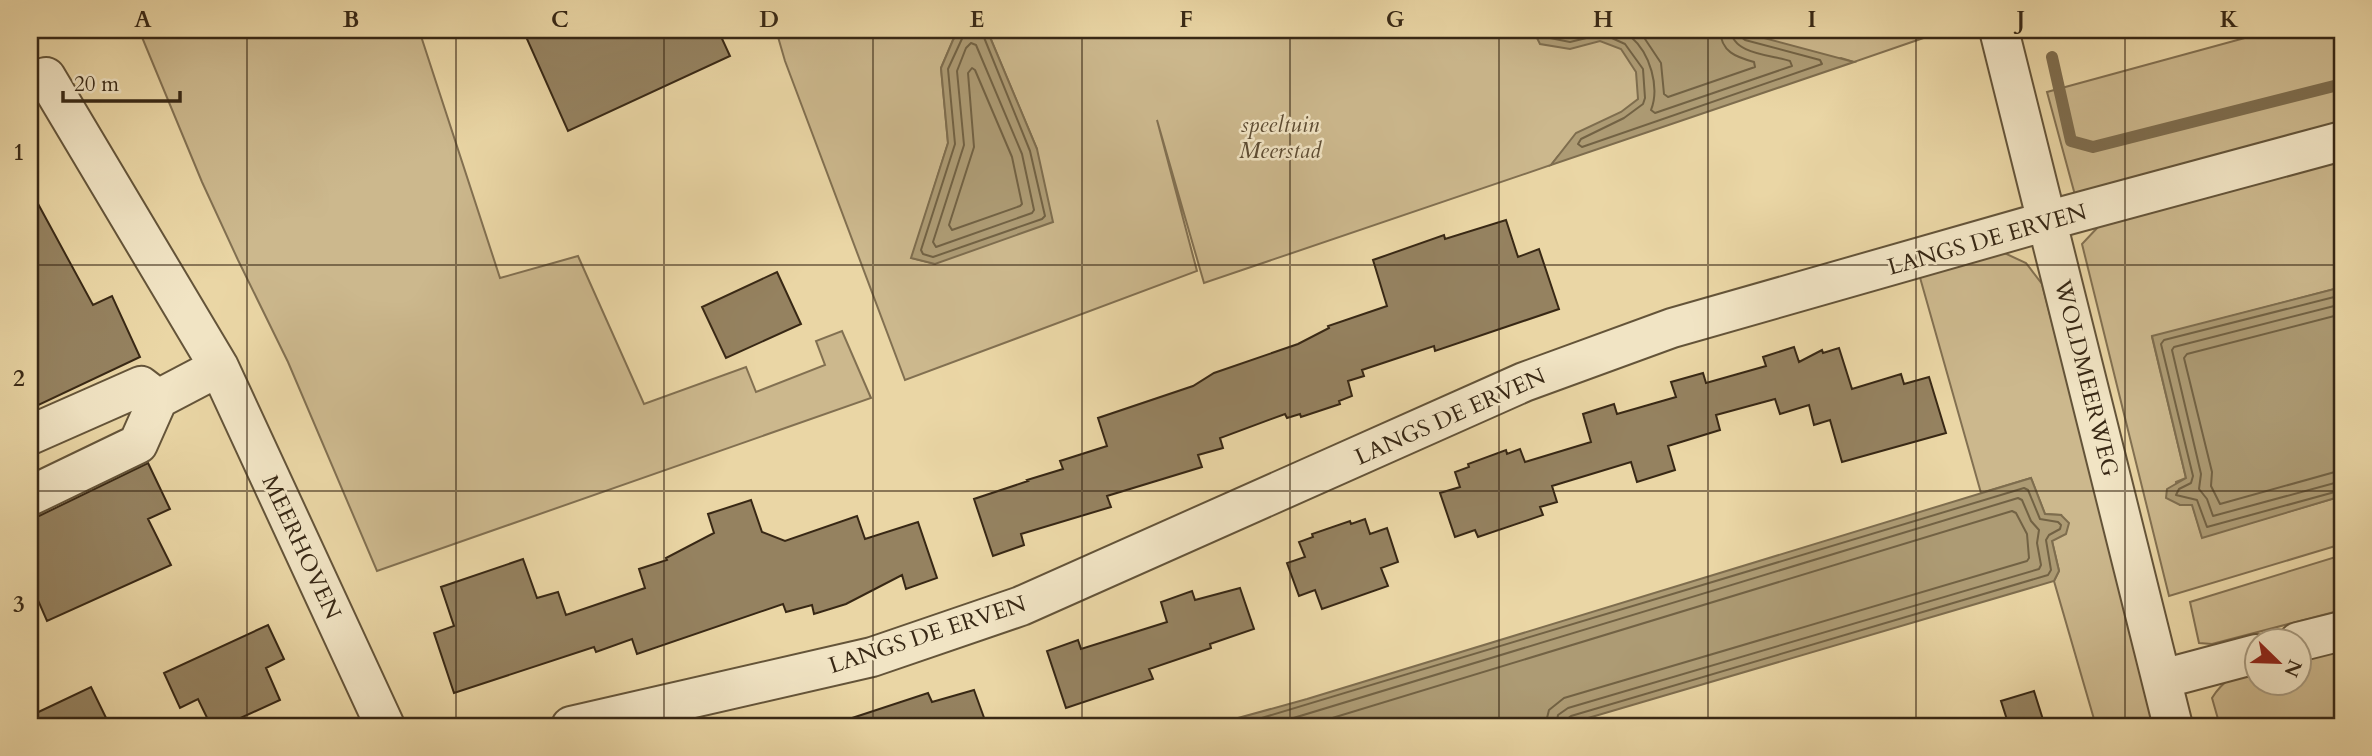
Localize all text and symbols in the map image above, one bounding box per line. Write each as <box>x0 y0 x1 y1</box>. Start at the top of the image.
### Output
text: A <box>134 4 152 35</box>
text: B <box>343 4 359 35</box>
text: C <box>551 4 569 35</box>
text: D <box>759 4 779 35</box>
text: E <box>970 4 984 35</box>
text: F <box>1179 4 1193 35</box>
text: G <box>1386 4 1405 35</box>
text: H <box>1593 4 1613 35</box>
text: I <box>1808 4 1816 35</box>
text: J <box>2014 4 2025 35</box>
text: K <box>2220 4 2239 35</box>
scale bar <box>63 60 180 104</box>
text: 20 m <box>74 70 119 99</box>
park label: speeltuin Meerstad <box>1239 109 1322 166</box>
text: 1 <box>13 137 25 168</box>
street label: LANGS DE ERVEN <box>1884 196 2091 283</box>
street label: WOLDMEERWEG <box>2047 276 2126 480</box>
street label: LANGS DE ERVEN <box>1350 360 1551 472</box>
text: 2 <box>13 363 25 394</box>
street label: MEERHOVEN <box>255 470 349 625</box>
street label: LANGS DE ERVEN <box>825 588 1030 681</box>
text: 3 <box>13 589 25 620</box>
north arrow <box>2242 626 2312 696</box>
text: N <box>2277 656 2308 681</box>

